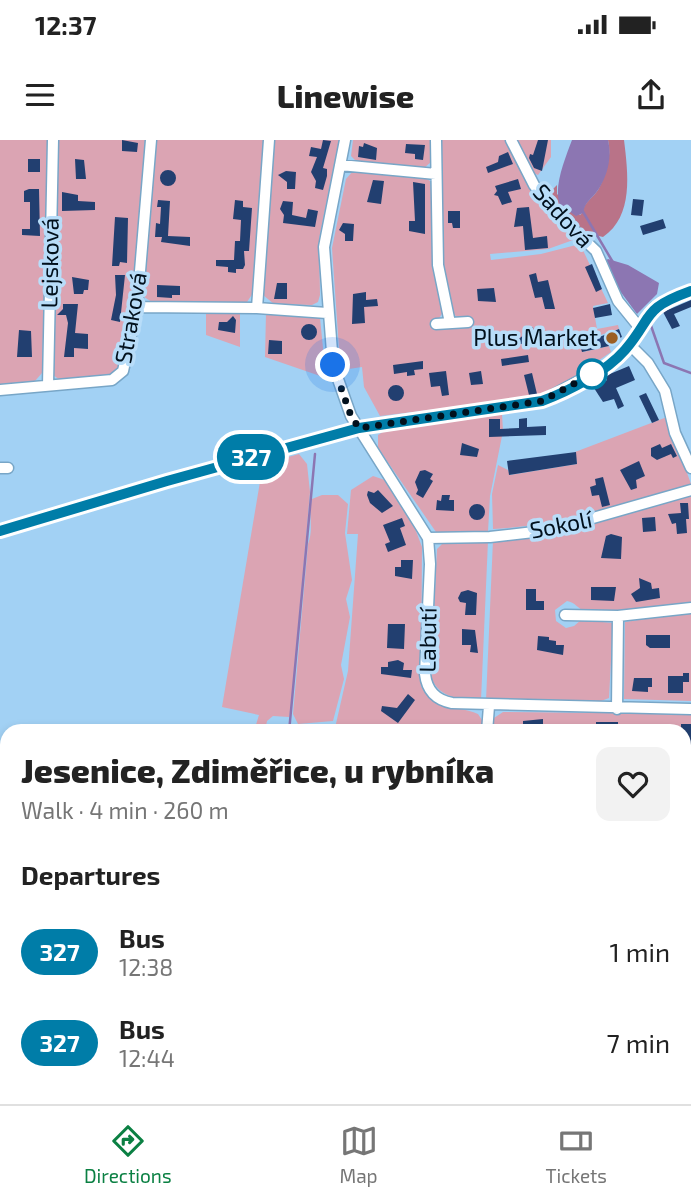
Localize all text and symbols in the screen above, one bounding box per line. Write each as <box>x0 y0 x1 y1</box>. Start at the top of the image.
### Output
text: 12:37 <box>35 9 97 40</box>
icon: menu <box>21 76 59 114</box>
text: Linewise <box>277 76 414 114</box>
icon: share <box>632 76 670 114</box>
street label: Sadová <box>528 178 600 253</box>
street label: Lejsková <box>34 217 64 309</box>
street label: Straková <box>108 270 152 366</box>
place label: Plus Market <box>473 323 598 351</box>
marker: Plus Market <box>604 330 620 346</box>
your location <box>315 347 350 382</box>
unlabelled marker <box>577 359 607 389</box>
line badge: 327 <box>211 434 291 480</box>
text: 327 <box>231 442 271 471</box>
street label: Sokolí <box>527 504 596 544</box>
street label: Labutí <box>412 606 442 673</box>
button: heart <box>596 747 670 821</box>
text: Jesenice, Zdiměřice, u rybníka <box>21 750 494 790</box>
text: Walk · 4 min · 260 m <box>21 796 229 824</box>
text: Departures <box>21 859 160 890</box>
text: Bus <box>119 922 165 953</box>
text: 1 min <box>610 936 670 967</box>
text: 327 <box>39 937 80 966</box>
text: 12:38 <box>119 953 173 981</box>
text: Bus <box>119 1013 165 1044</box>
text: 7 min <box>607 1027 670 1058</box>
text: 327 <box>39 1028 80 1057</box>
text: 12:44 <box>119 1044 175 1072</box>
tab: Directions <box>84 1122 172 1187</box>
tab: Map <box>339 1122 378 1187</box>
tab: Tickets <box>545 1122 607 1187</box>

